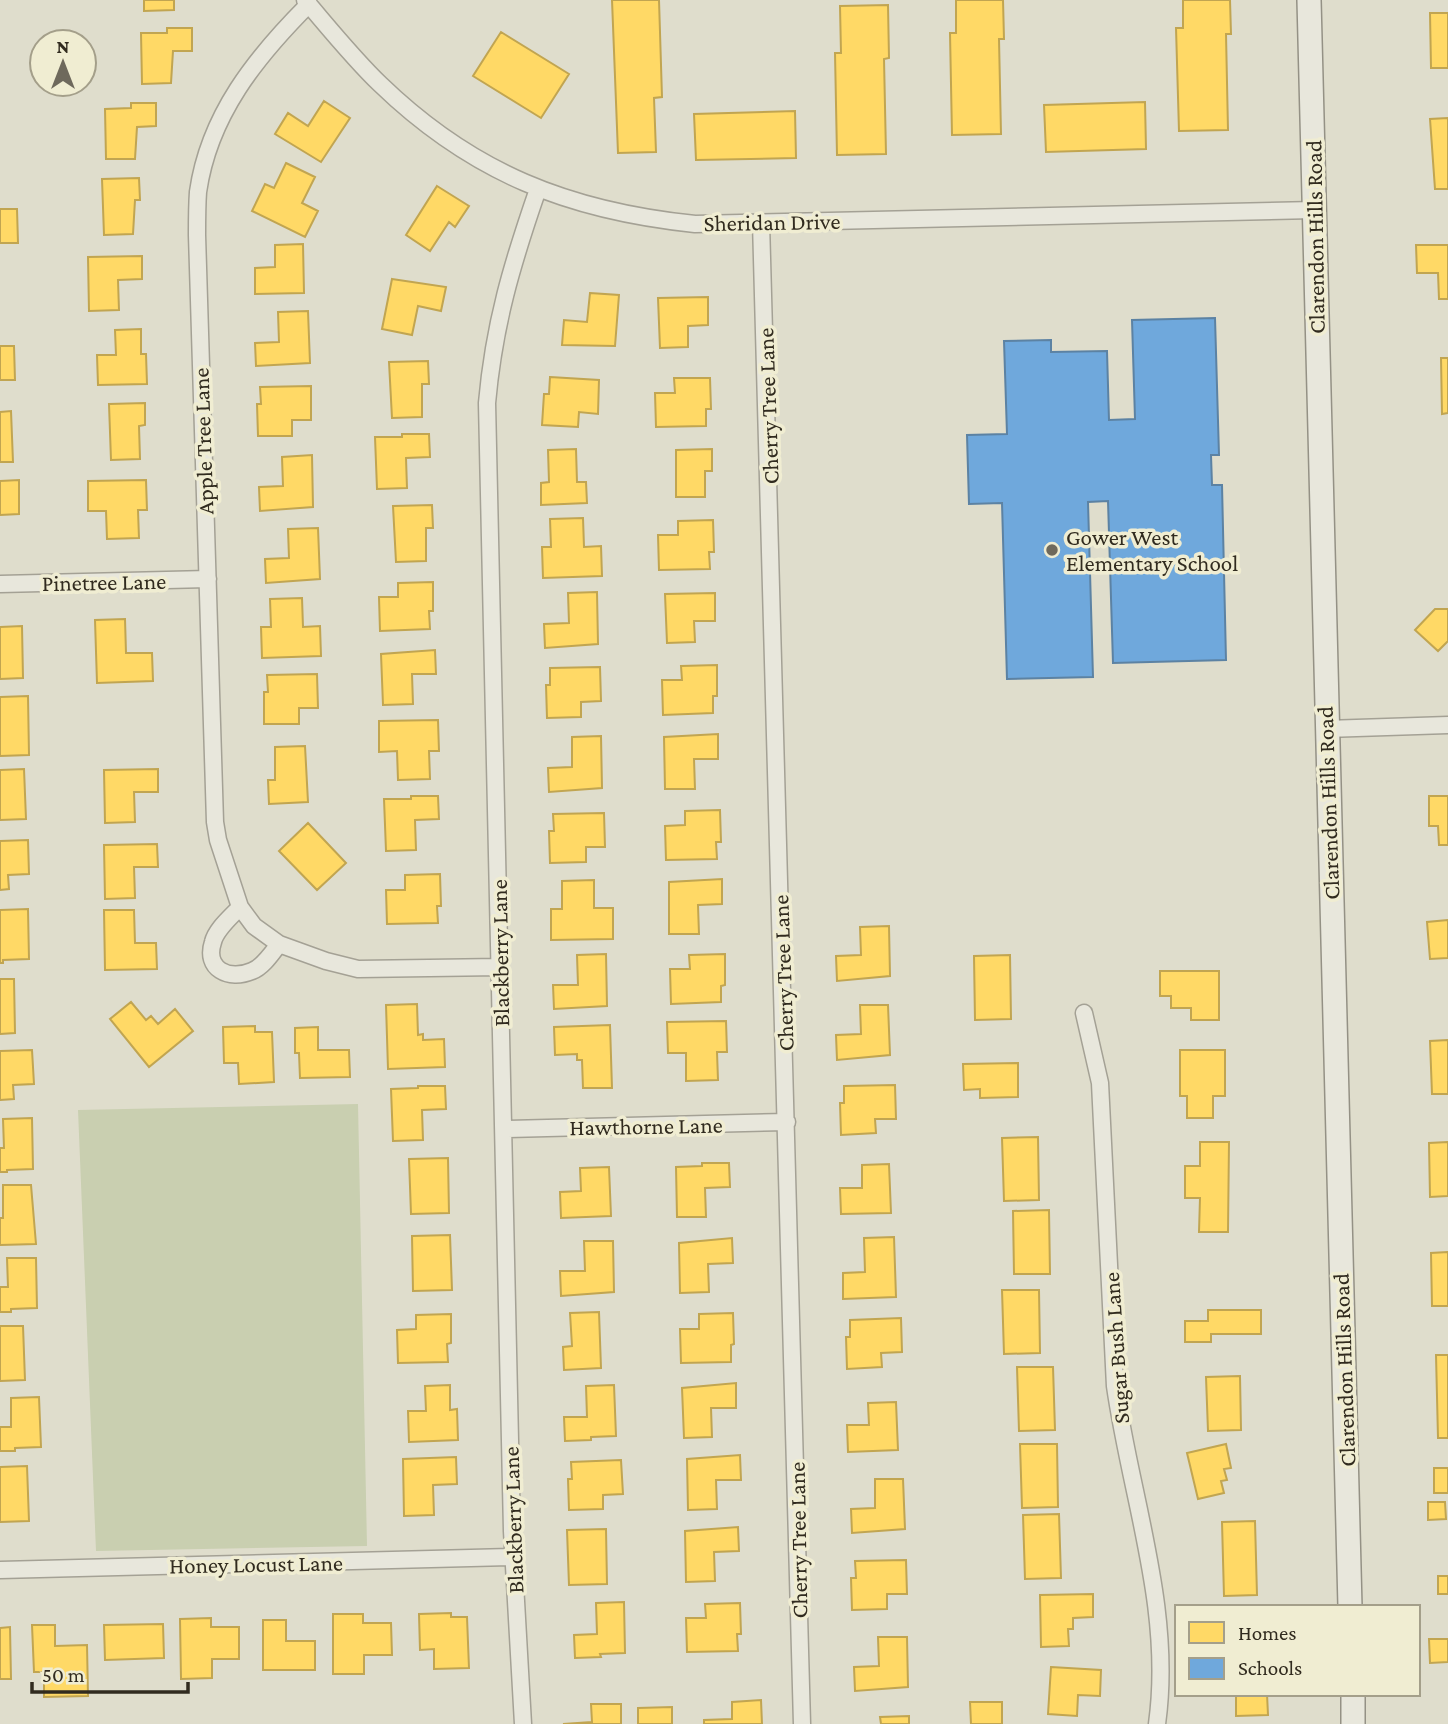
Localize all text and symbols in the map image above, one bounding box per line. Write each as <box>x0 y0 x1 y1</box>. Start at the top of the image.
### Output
north arrow <box>28 28 98 98</box>
text: N <box>57 36 70 57</box>
street label: Clarendon Hills Road <box>1300 140 1330 334</box>
street label: Sheridan Drive <box>703 208 841 236</box>
street label: Cherry Tree Lane <box>752 327 784 485</box>
street label: Apple Tree Lane <box>187 367 219 515</box>
place label: Gower West Elementary School <box>1066 524 1238 576</box>
marker: Gower West Elementary School <box>1044 542 1060 558</box>
street label: Pinetree Lane <box>42 568 166 596</box>
street label: Clarendon Hills Road <box>1312 706 1344 900</box>
street label: Blackberry Lane <box>486 879 514 1027</box>
street label: Cherry Tree Lane <box>767 894 799 1052</box>
street label: Hawthorne Lane <box>569 1112 723 1140</box>
street label: Sugar Bush Lane <box>1098 1271 1134 1425</box>
street label: Clarendon Hills Road <box>1328 1273 1360 1467</box>
street label: Blackberry Lane <box>497 1446 529 1594</box>
street label: Cherry Tree Lane <box>784 1461 812 1619</box>
street label: Honey Locust Lane <box>169 1549 343 1579</box>
legend <box>1175 1605 1420 1696</box>
text: Homes <box>1238 1621 1297 1645</box>
scale bar <box>32 1650 187 1694</box>
text: Schools <box>1238 1656 1302 1680</box>
text: 50 m <box>42 1663 85 1687</box>

